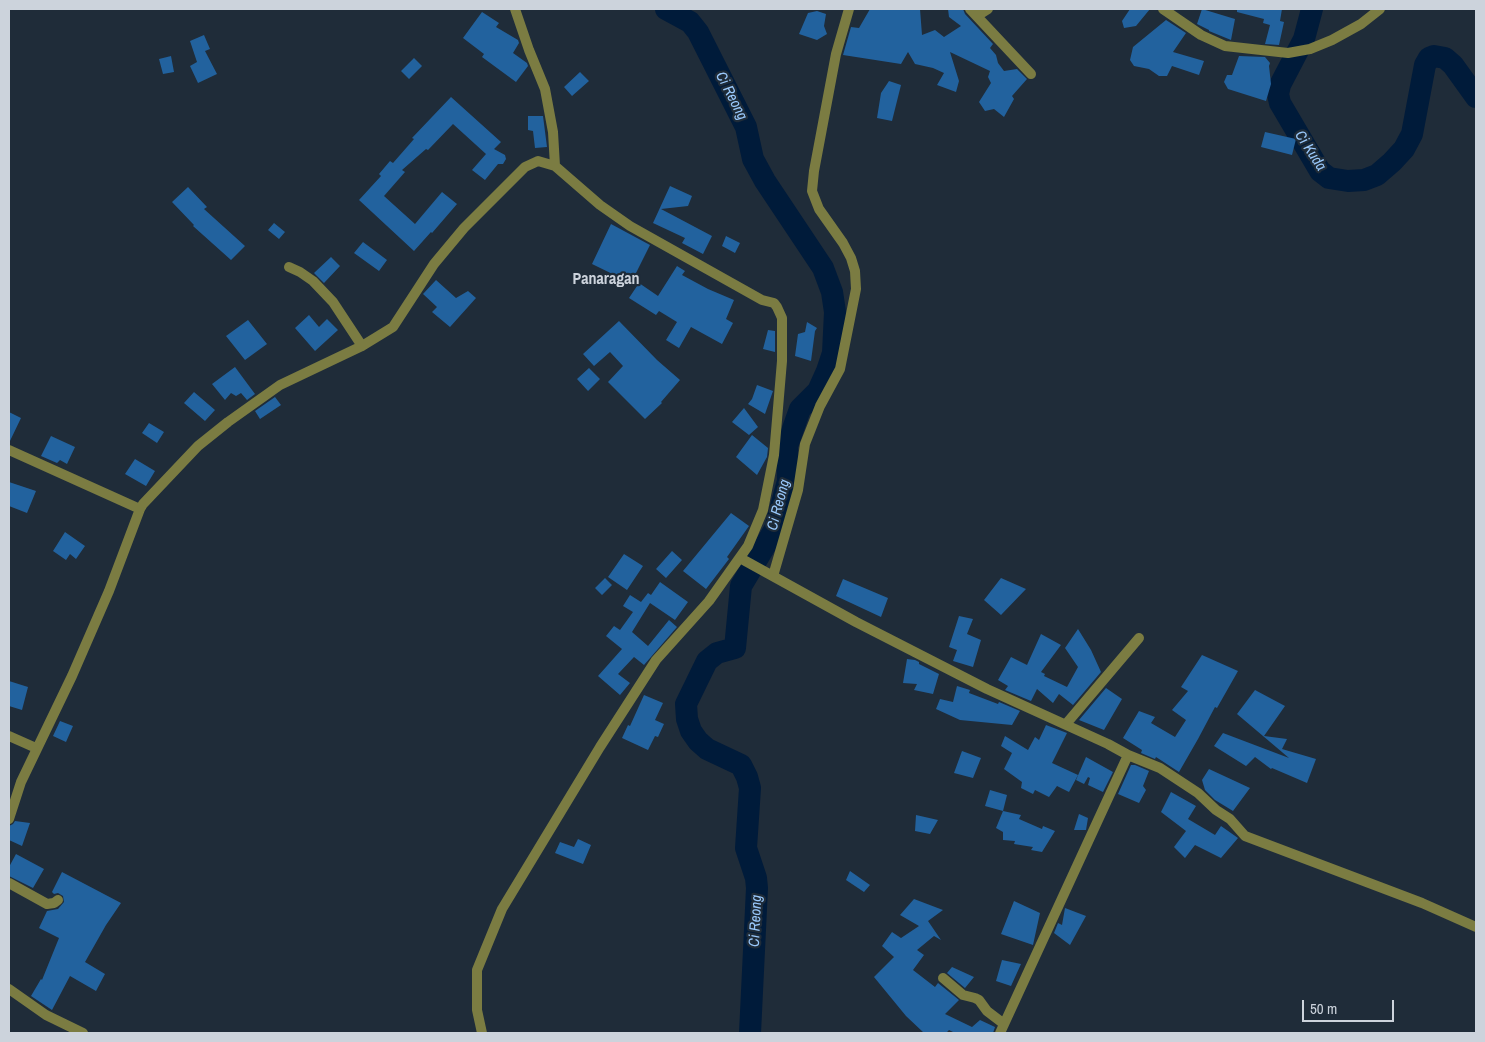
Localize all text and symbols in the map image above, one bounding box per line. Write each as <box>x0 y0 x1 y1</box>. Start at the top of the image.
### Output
water label: Ci Reong <box>711 69 751 123</box>
water label: Ci Kuda <box>1290 127 1330 175</box>
district label: Panaragan <box>572 270 640 290</box>
water label: Ci Reong <box>764 478 794 532</box>
water label: Ci Reong <box>746 895 766 947</box>
scale bar <box>1305 990 1398 1022</box>
text: 50 m <box>1310 998 1337 1019</box>

